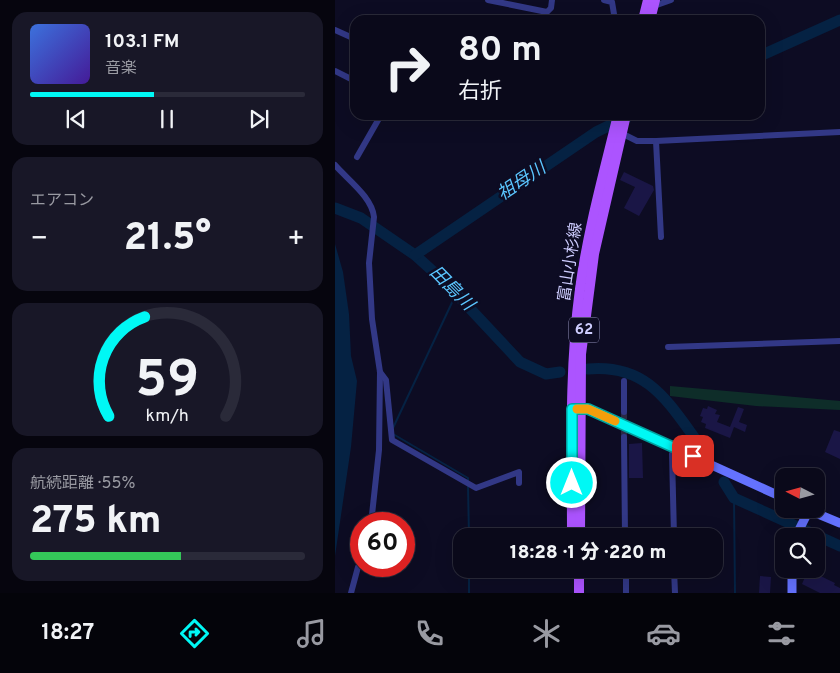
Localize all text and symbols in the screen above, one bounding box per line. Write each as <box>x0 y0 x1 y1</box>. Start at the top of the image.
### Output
text: 80 m <box>458 29 542 73</box>
text: 103.1 FM <box>105 30 179 54</box>
icon: right <box>375 35 440 100</box>
text: 音楽 <box>105 59 137 79</box>
text: 右折 <box>458 79 502 106</box>
icon: previous <box>62 105 90 133</box>
icon: pause <box>153 105 181 133</box>
icon: next <box>245 105 273 133</box>
water label: 祖母川 <box>493 156 552 207</box>
text: エアコン <box>30 191 94 211</box>
text: 21.5° <box>124 215 211 264</box>
street label: 富山小杉線 <box>555 221 587 303</box>
text: − <box>30 222 48 258</box>
text: + <box>287 222 305 258</box>
water label: 田島川 <box>424 262 480 318</box>
road number: 62 <box>569 318 599 342</box>
text: 59 <box>136 349 199 415</box>
text: km/h <box>146 405 189 428</box>
pin <box>672 435 714 477</box>
icon: arrive <box>679 442 707 470</box>
position arrow <box>545 456 597 508</box>
north arrow <box>775 468 825 518</box>
map controls <box>775 468 825 578</box>
text: 航続距離 · 55% <box>30 474 135 494</box>
text: 275 km <box>30 498 161 547</box>
speed limit sign: 60 <box>350 512 415 577</box>
button: search <box>775 528 825 578</box>
text: 18:28 · 1 分 · 220 m <box>510 541 666 565</box>
icon: directions <box>177 616 212 651</box>
icon: music <box>294 616 329 651</box>
icon: phone <box>412 616 447 651</box>
icon: climate <box>529 616 564 651</box>
icon: car <box>646 616 681 651</box>
icon: filters <box>764 616 799 651</box>
text: 18:27 <box>41 620 94 647</box>

